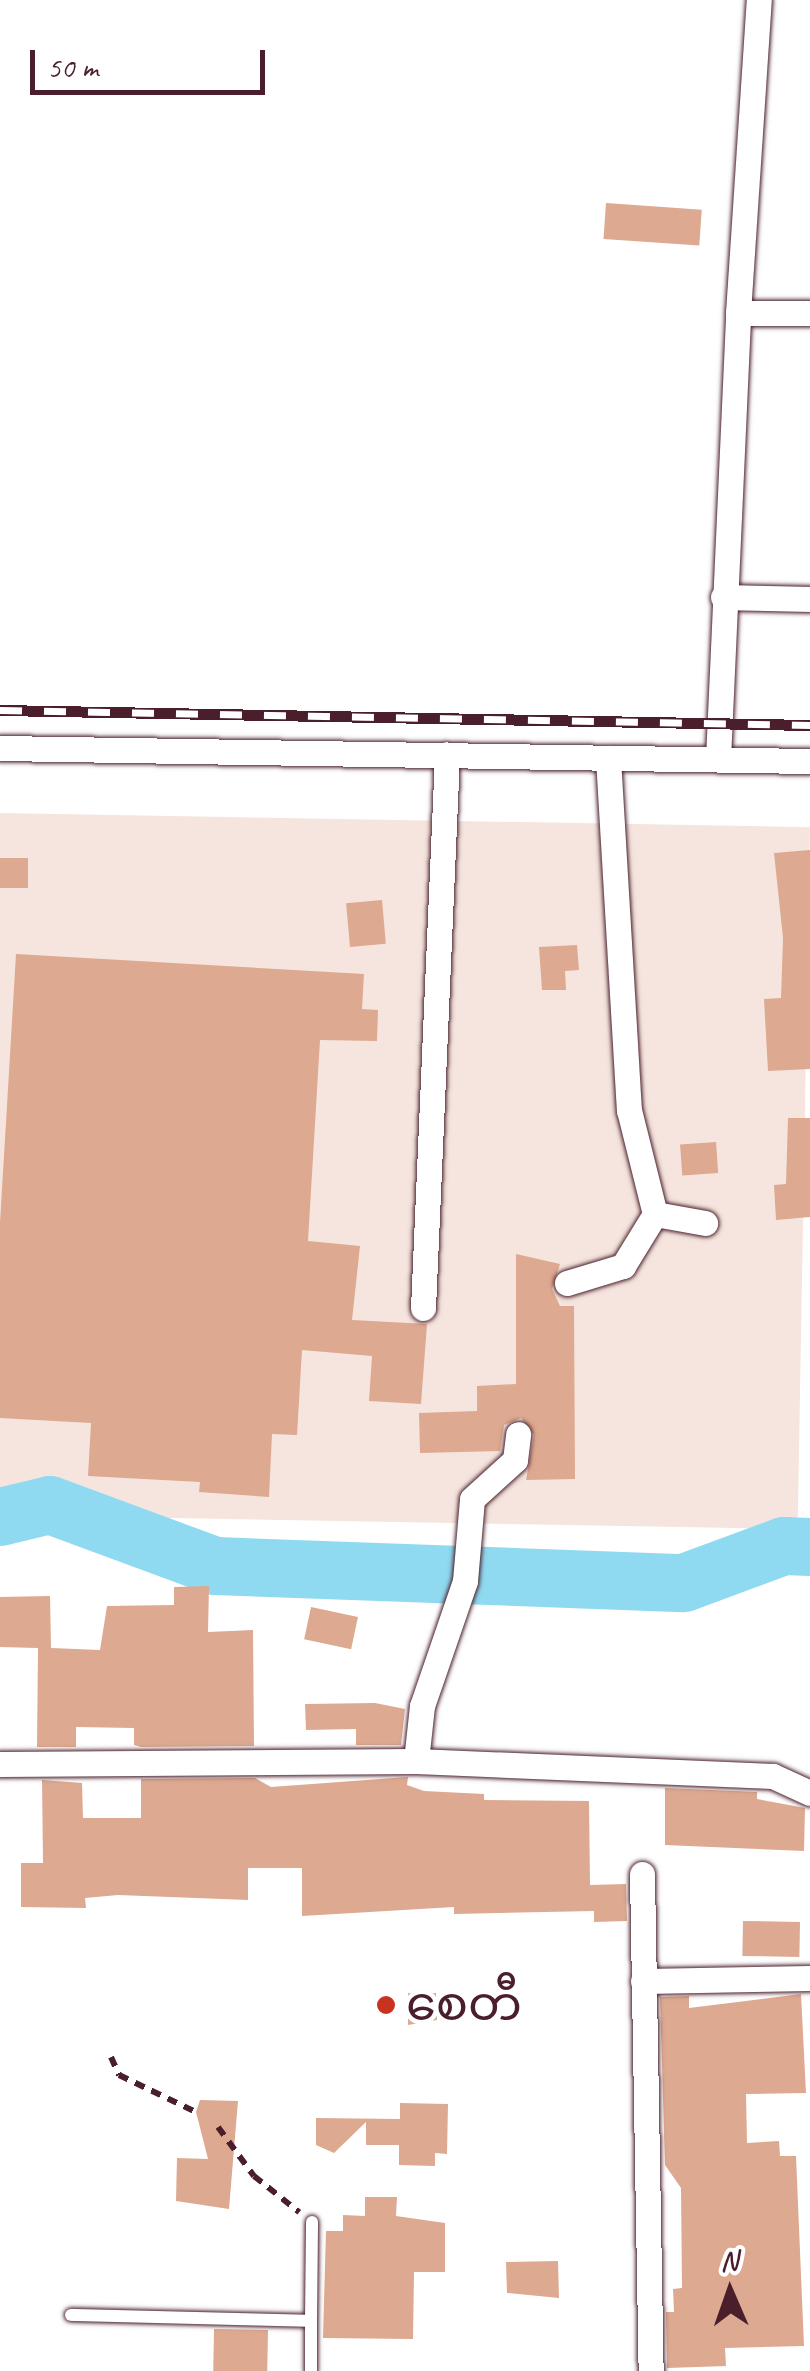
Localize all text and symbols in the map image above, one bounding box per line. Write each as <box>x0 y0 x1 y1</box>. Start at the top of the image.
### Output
scale bar <box>35 30 270 92</box>
text: 50 m <box>47 48 98 86</box>
place label: စေတီ <box>406 1976 522 2034</box>
marker: စေတီ <box>375 1994 397 2016</box>
north arrow <box>680 2241 780 2341</box>
text: N <box>720 2243 738 2278</box>

